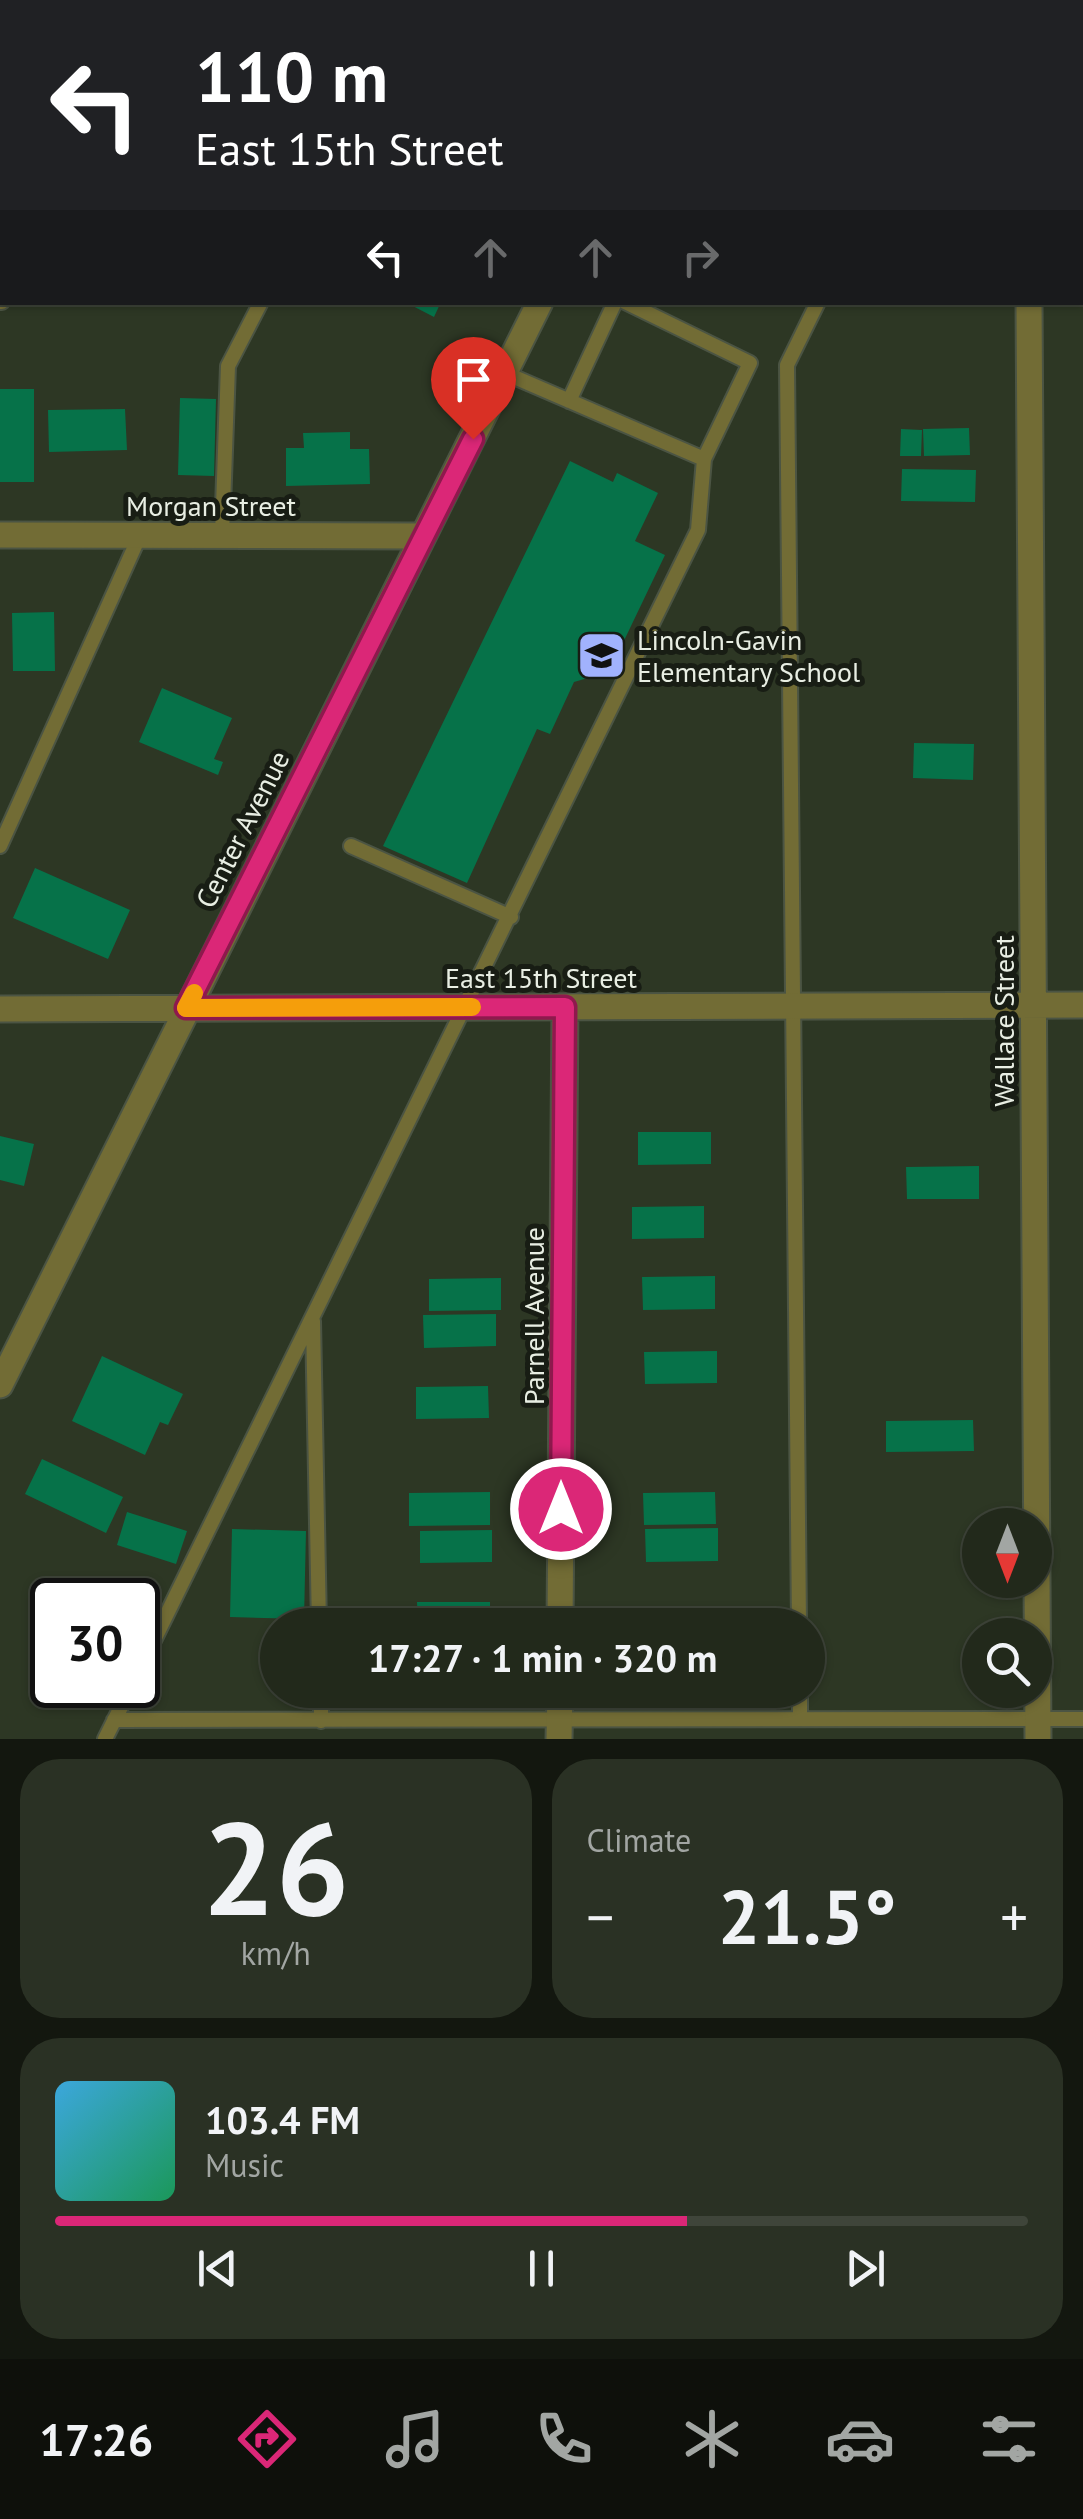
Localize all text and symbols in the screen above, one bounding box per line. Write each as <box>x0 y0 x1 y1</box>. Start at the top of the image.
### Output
text: 110 m <box>195 31 388 121</box>
icon: left <box>30 40 160 170</box>
text: East 15th Street <box>195 119 504 177</box>
icon: left <box>358 230 413 285</box>
icon: ahead <box>463 230 518 285</box>
icon: ahead <box>568 230 623 285</box>
icon: right <box>673 230 728 285</box>
pin <box>431 337 516 440</box>
icon: arrive <box>446 352 501 407</box>
street label: Morgan Street <box>126 487 296 524</box>
place label: Lincoln-Gavin Elementary School <box>637 621 860 690</box>
school or university icon: Lincoln-Gavin Elementary School <box>576 629 628 681</box>
street label: Center Avenue <box>187 744 297 914</box>
street label: Wallace Street <box>985 935 1022 1107</box>
street label: East 15th Street <box>445 959 637 996</box>
street label: Parnell Avenue <box>515 1227 552 1405</box>
position arrow <box>509 1457 613 1561</box>
north arrow <box>962 1508 1052 1598</box>
map controls <box>962 1508 1052 1708</box>
speed limit sign: 30 <box>30 1578 160 1708</box>
button: search <box>962 1618 1052 1708</box>
text: 17:27 · 1 min · 320 m <box>368 1633 717 1682</box>
text: 26 <box>202 1783 349 1951</box>
text: Climate <box>587 1819 691 1861</box>
text: 21.5° <box>718 1868 897 1965</box>
text: − <box>587 1881 614 1952</box>
text: + <box>1000 1881 1028 1952</box>
text: km/h <box>241 1932 311 1974</box>
text: 103.4 FM <box>205 2095 360 2144</box>
text: Music <box>205 2144 284 2186</box>
icon: previous <box>190 2241 245 2296</box>
icon: pause <box>514 2241 569 2296</box>
icon: next <box>838 2241 893 2296</box>
icon: directions <box>232 2404 302 2474</box>
icon: music <box>380 2404 450 2474</box>
icon: phone <box>529 2404 599 2474</box>
icon: climate <box>677 2404 747 2474</box>
icon: car <box>825 2404 895 2474</box>
icon: filters <box>974 2404 1044 2474</box>
text: 17:26 <box>39 2410 153 2468</box>

